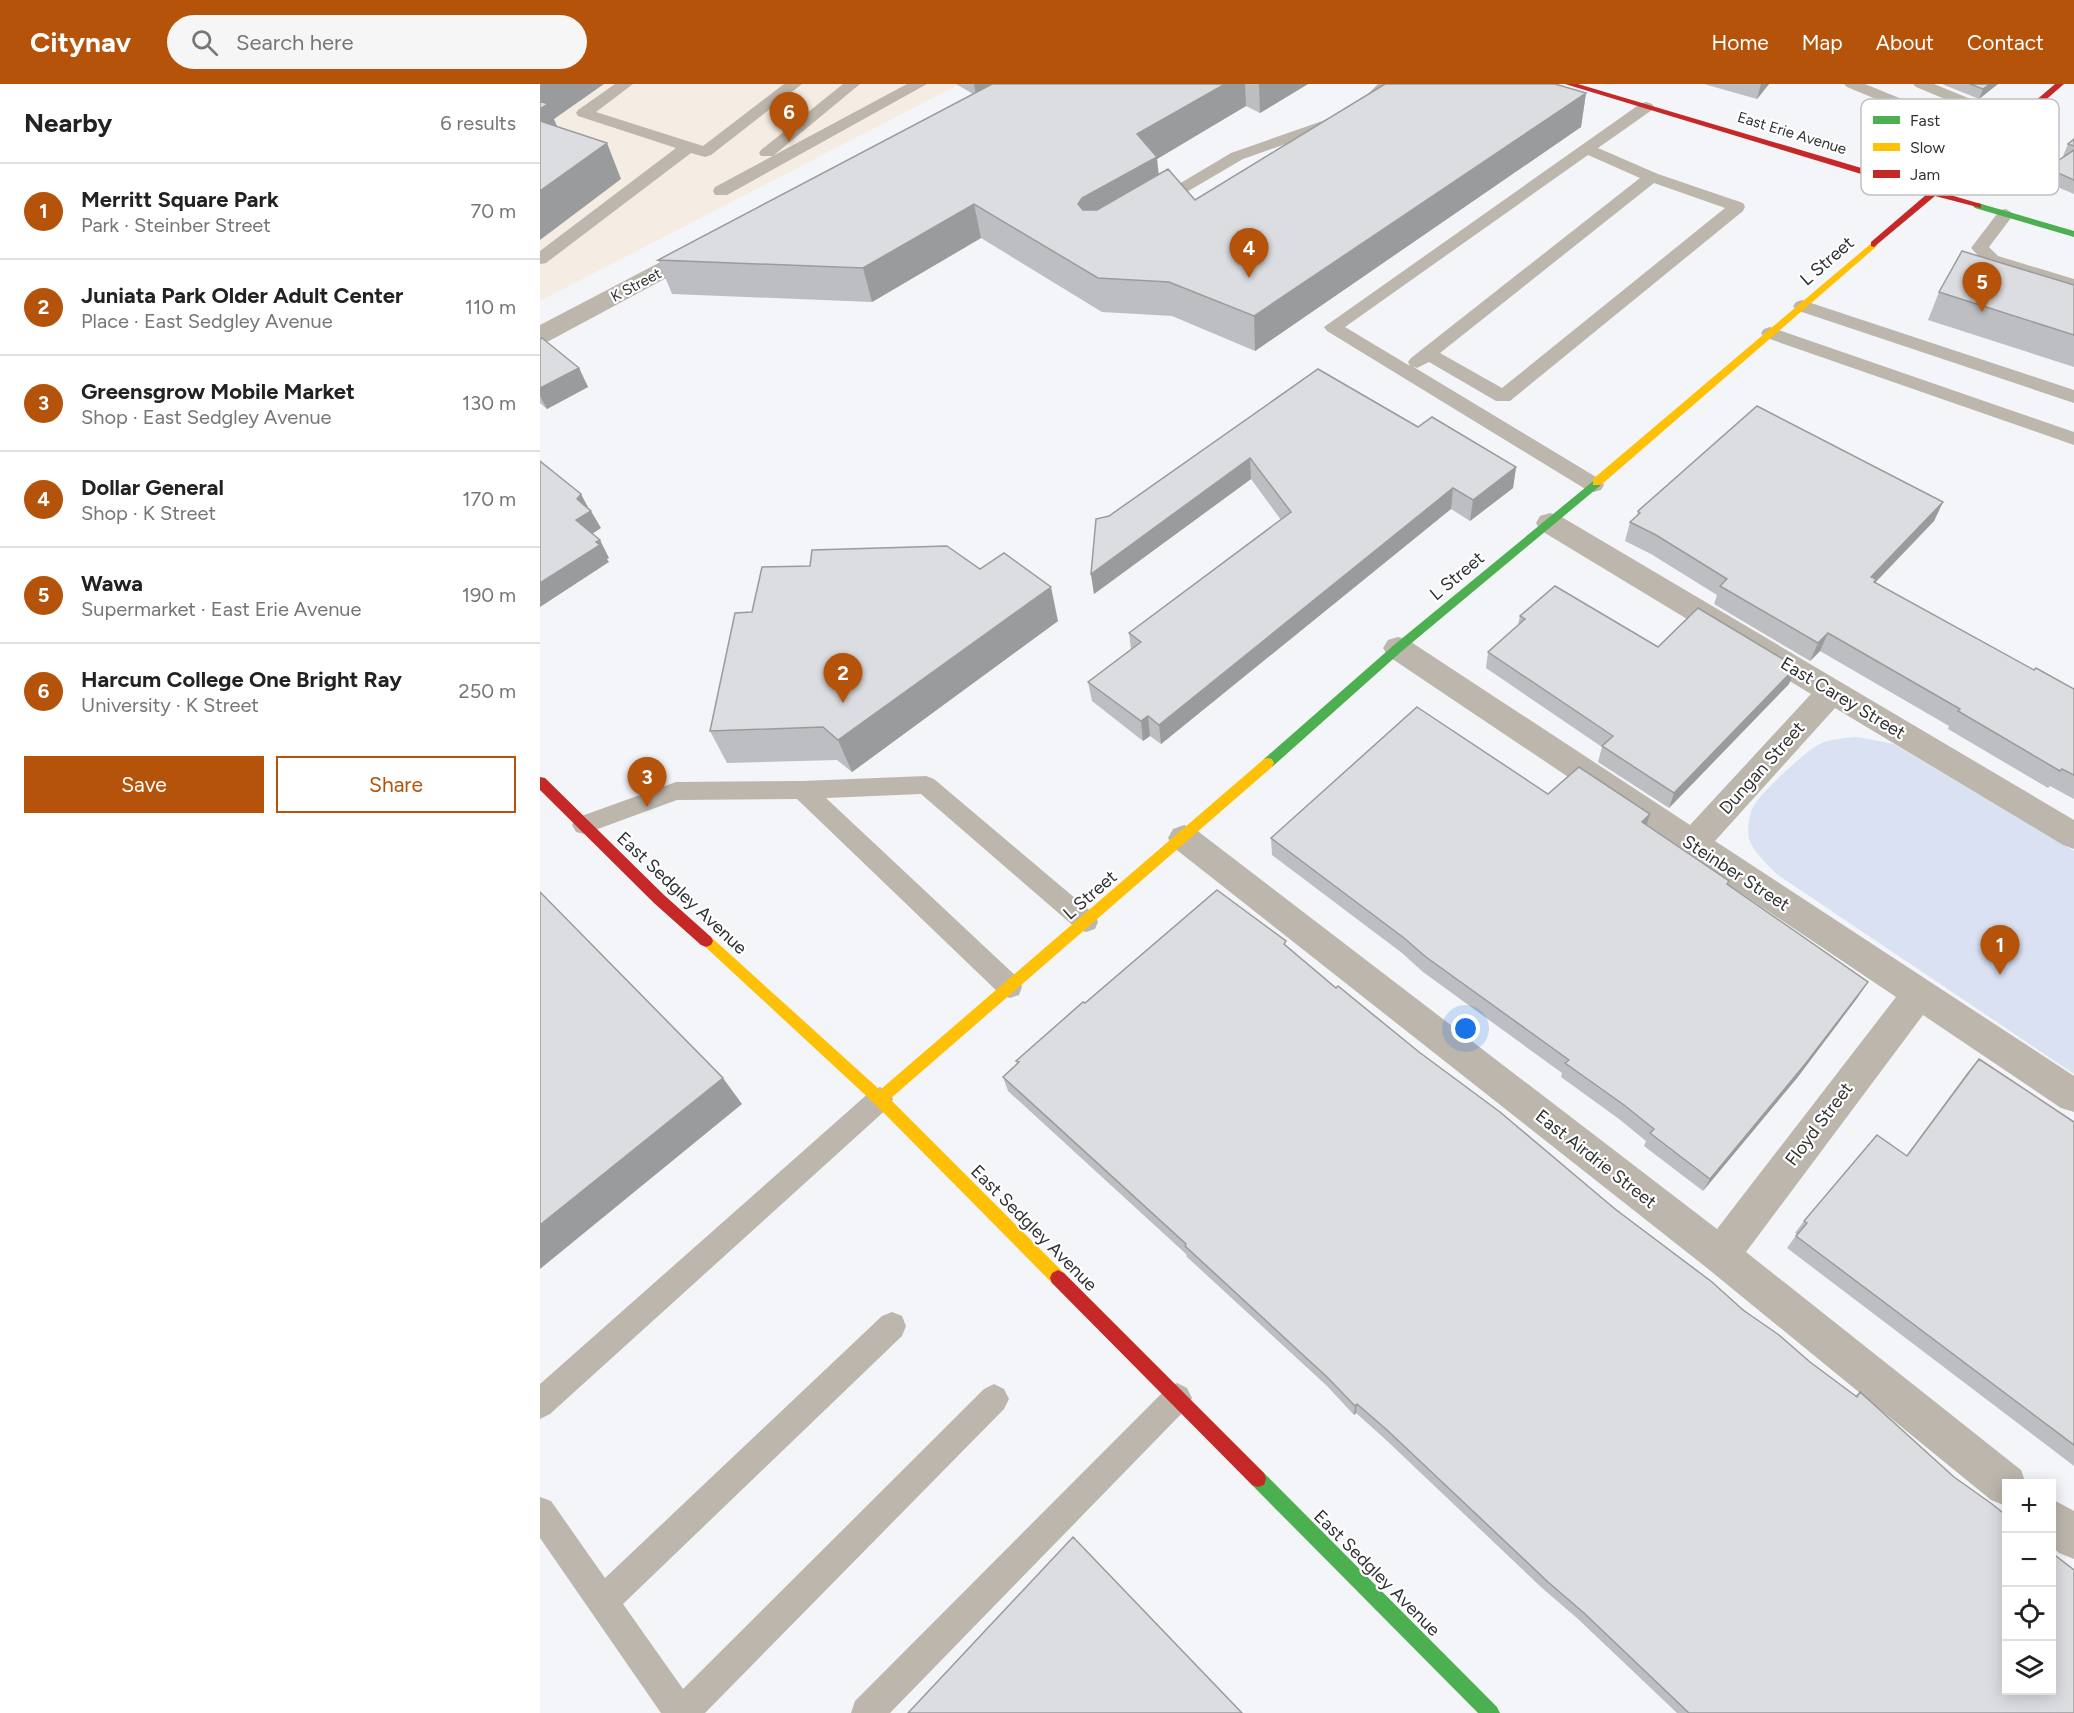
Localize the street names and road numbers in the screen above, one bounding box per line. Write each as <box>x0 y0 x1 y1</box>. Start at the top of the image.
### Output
street label: East Erie Avenue <box>1735 108 1849 158</box>
street label: L Street <box>1796 232 1859 290</box>
street label: K Street <box>608 264 665 306</box>
street label: L Street <box>1425 547 1489 605</box>
street label: East Carey Street <box>1777 652 1910 744</box>
street label: Dungan Street <box>1715 717 1809 819</box>
street label: East Sedgley Avenue <box>612 827 752 959</box>
street label: Steinber Street <box>1678 830 1794 916</box>
street label: L Street <box>1059 866 1122 924</box>
street label: Floyd Street <box>1781 1078 1858 1170</box>
street label: East Airdrie Street <box>1531 1105 1661 1213</box>
street label: East Sedgley Avenue <box>966 1160 1102 1296</box>
street label: East Sedgley Avenue <box>1309 1505 1445 1641</box>

